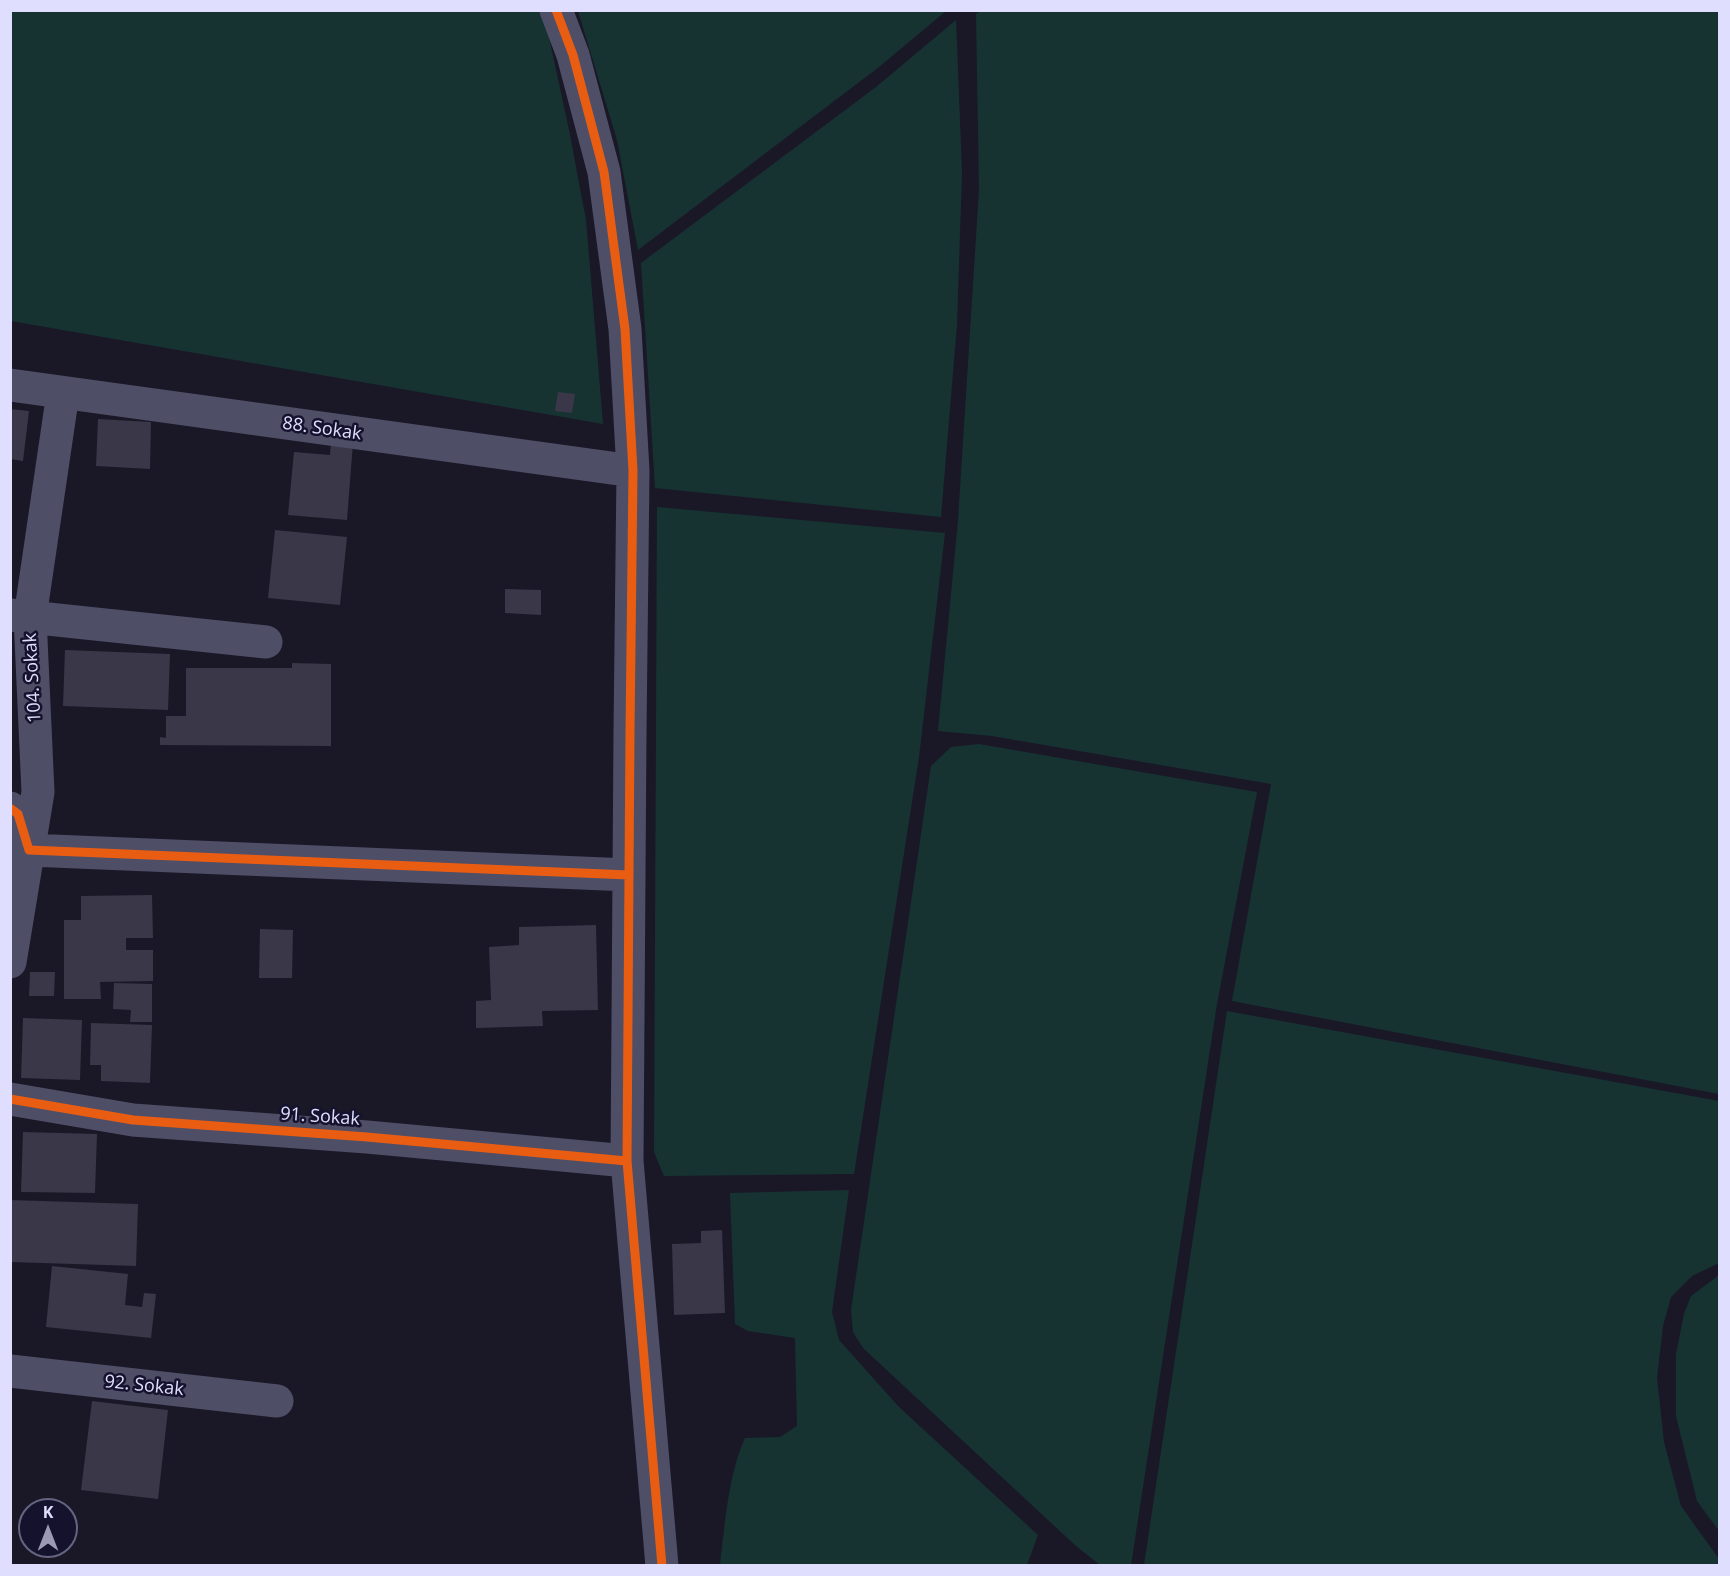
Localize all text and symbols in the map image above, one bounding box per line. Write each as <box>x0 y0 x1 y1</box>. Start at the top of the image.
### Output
street label: 88. Sokak <box>281 413 363 445</box>
street label: 104. Sokak <box>20 633 46 723</box>
street label: 91. Sokak <box>280 1103 360 1131</box>
street label: 92. Sokak <box>103 1371 185 1401</box>
north arrow <box>18 1498 78 1558</box>
text: K <box>43 1501 53 1523</box>

